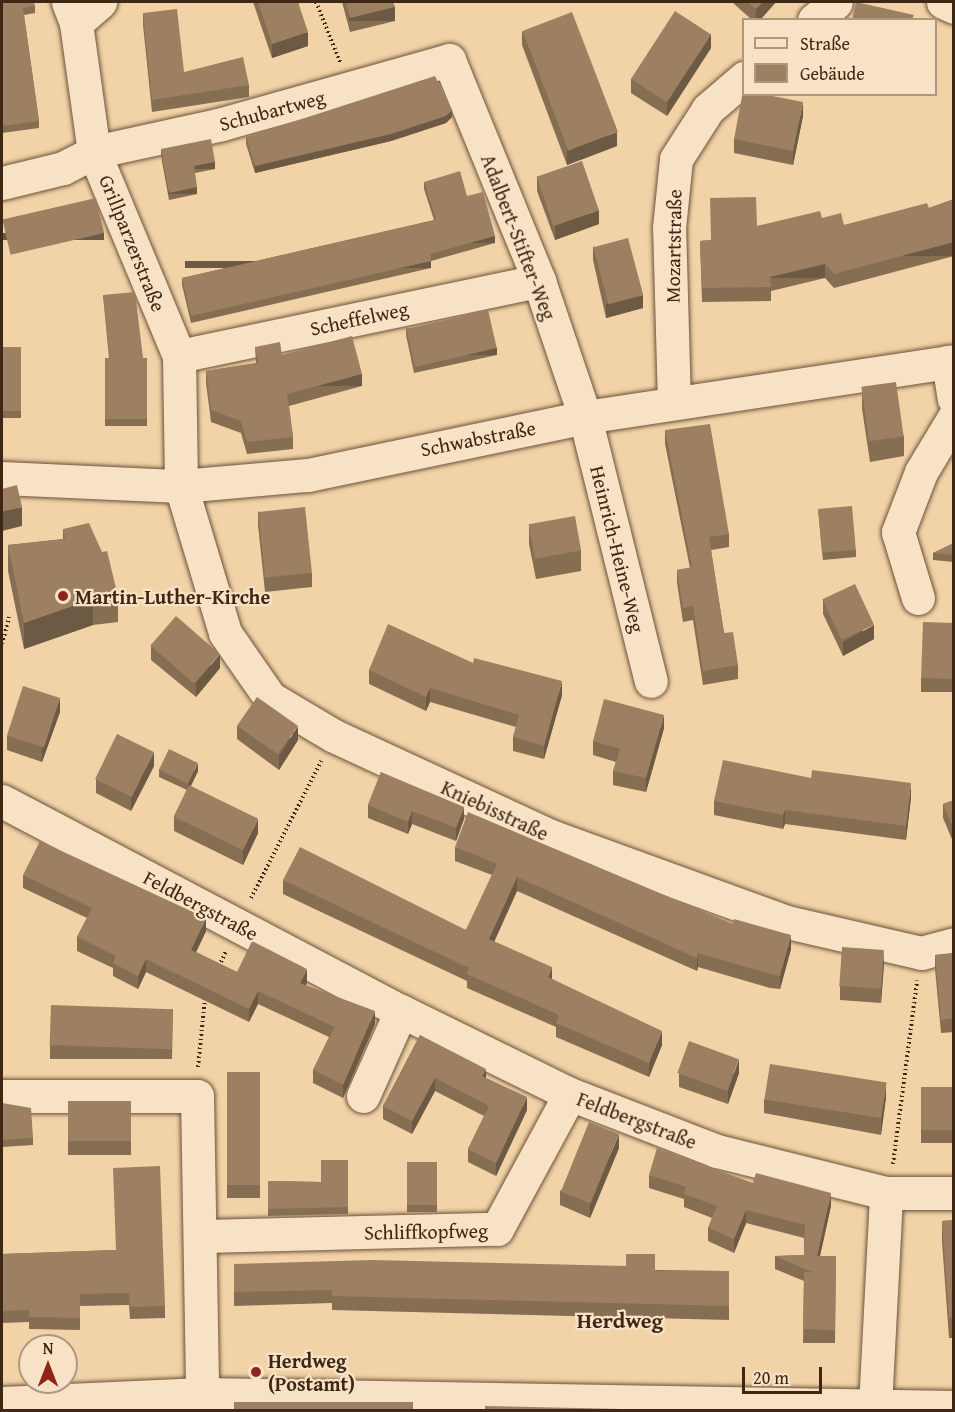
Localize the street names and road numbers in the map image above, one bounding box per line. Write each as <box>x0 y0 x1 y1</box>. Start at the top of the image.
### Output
street label: Schubartweg <box>216 84 328 136</box>
street label: Adalbert-Stifter-Weg <box>476 151 562 323</box>
street label: Grillparzerstraße <box>95 171 171 315</box>
street label: Mozartstraße <box>660 189 686 303</box>
street label: Scheffelweg <box>308 296 410 340</box>
street label: Schwabstraße <box>418 415 538 461</box>
street label: Heinrich-Heine-Weg <box>586 463 650 635</box>
street label: Kniebisstraße <box>438 775 552 845</box>
street label: Feldbergstraße <box>140 865 262 945</box>
street label: Feldbergstraße <box>574 1086 700 1154</box>
street label: Schliffkopfweg <box>364 1218 488 1244</box>

